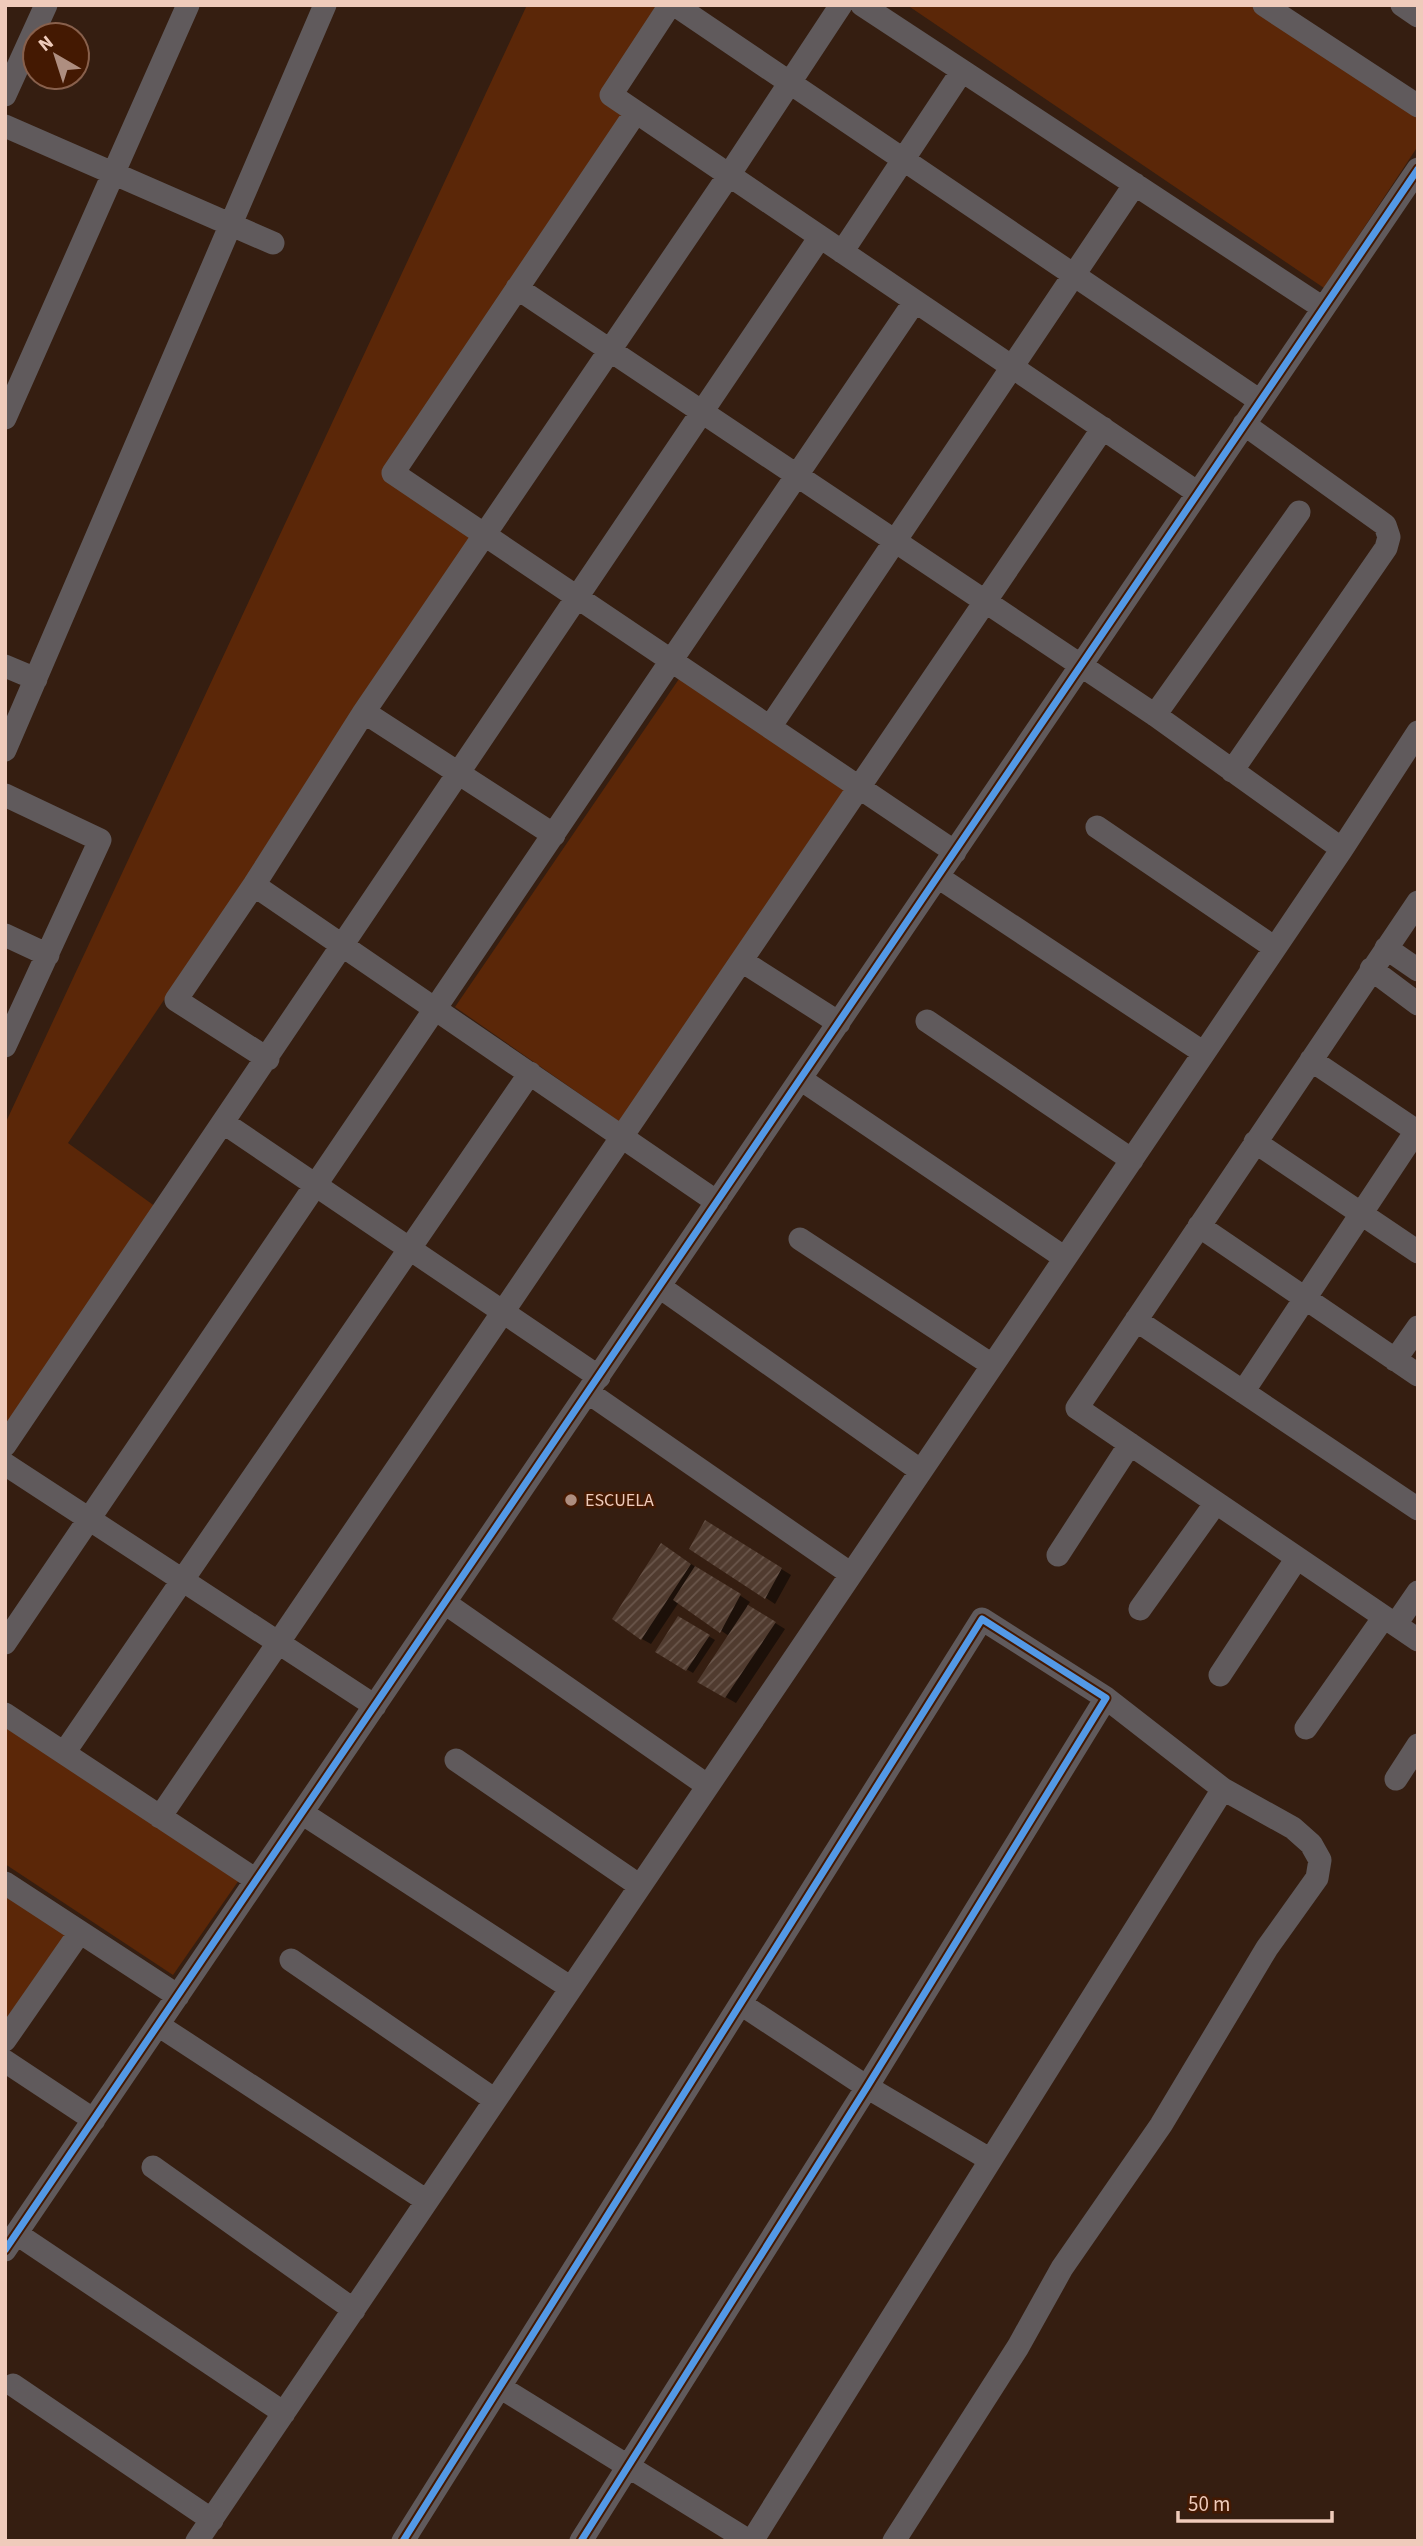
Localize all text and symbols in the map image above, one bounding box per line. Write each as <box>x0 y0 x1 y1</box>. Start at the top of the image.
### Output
north arrow <box>21 21 91 91</box>
text: N <box>33 29 60 58</box>
place label: ESCUELA <box>585 1488 654 1513</box>
marker: ESCUELA <box>563 1492 579 1508</box>
scale bar <box>1178 2480 1332 2524</box>
text: 50 m <box>1188 2489 1230 2519</box>

